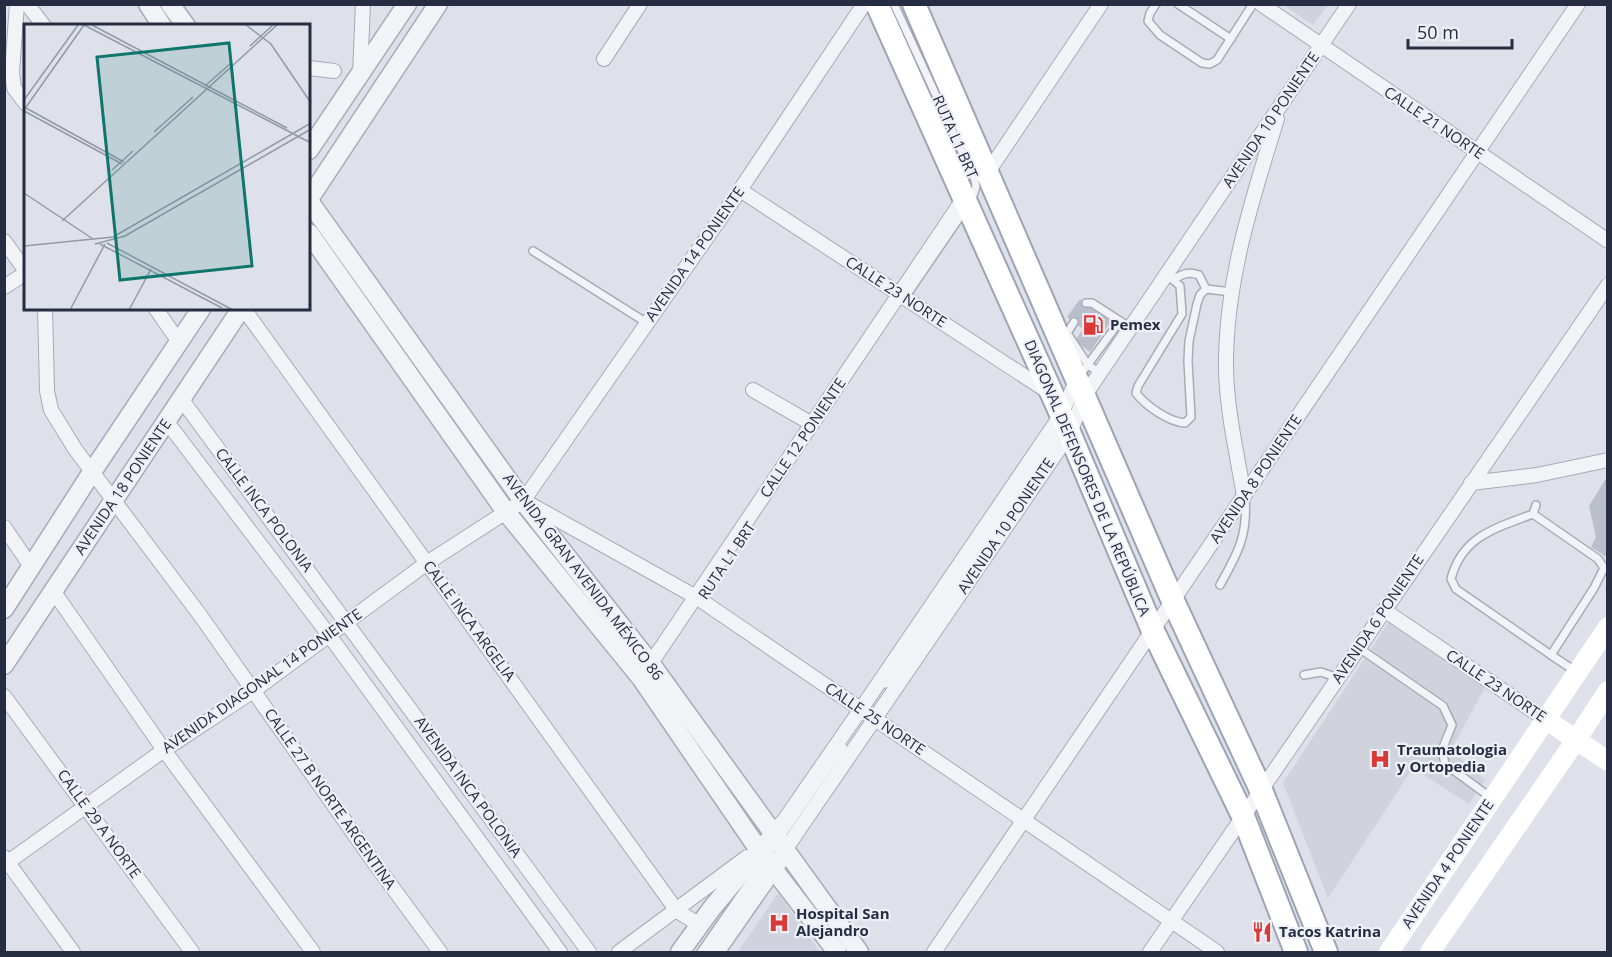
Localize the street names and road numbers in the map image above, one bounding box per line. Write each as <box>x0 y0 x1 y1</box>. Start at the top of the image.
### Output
street label: AVENIDA 10 PONIENTE <box>1217 48 1323 191</box>
street label: CALLE 21 NORTE <box>1381 81 1489 163</box>
street label: RUTA L1 BRT <box>929 92 984 182</box>
street label: AVENIDA 14 PONIENTE <box>640 182 748 325</box>
street label: CALLE 23 NORTE <box>842 251 951 331</box>
street label: DIAGONAL DEFENSORES DE LA REPÚBLICA <box>1020 336 1156 619</box>
street label: CALLE 12 PONIENTE <box>755 374 850 501</box>
street label: AVENIDA 8 PONIENTE <box>1205 410 1306 547</box>
street label: AVENIDA 18 PONIENTE <box>69 415 175 558</box>
street label: CALLE INCA POLONIA <box>212 443 318 576</box>
street label: AVENIDA 10 PONIENTE <box>952 454 1058 597</box>
street label: AVENIDA GRAN AVENIDA MÉXICO 86 <box>499 469 668 684</box>
street label: RUTA L1 BRT <box>693 517 760 603</box>
street label: AVENIDA 6 PONIENTE <box>1327 550 1428 687</box>
street label: CALLE INCA ARGELIA <box>419 556 521 685</box>
street label: AVENIDA DIAGONAL 14 PONIENTE <box>158 603 365 757</box>
street label: CALLE 23 NORTE <box>1443 644 1551 726</box>
street label: CALLE 25 NORTE <box>822 677 930 759</box>
street label: CALLE 27 B NORTE ARGENTINA <box>260 704 401 893</box>
street label: AVENIDA INCA POLONIA <box>411 712 527 861</box>
street label: CALLE 29 A NORTE <box>53 765 146 882</box>
street label: AVENIDA 4 PONIENTE <box>1397 795 1498 932</box>

